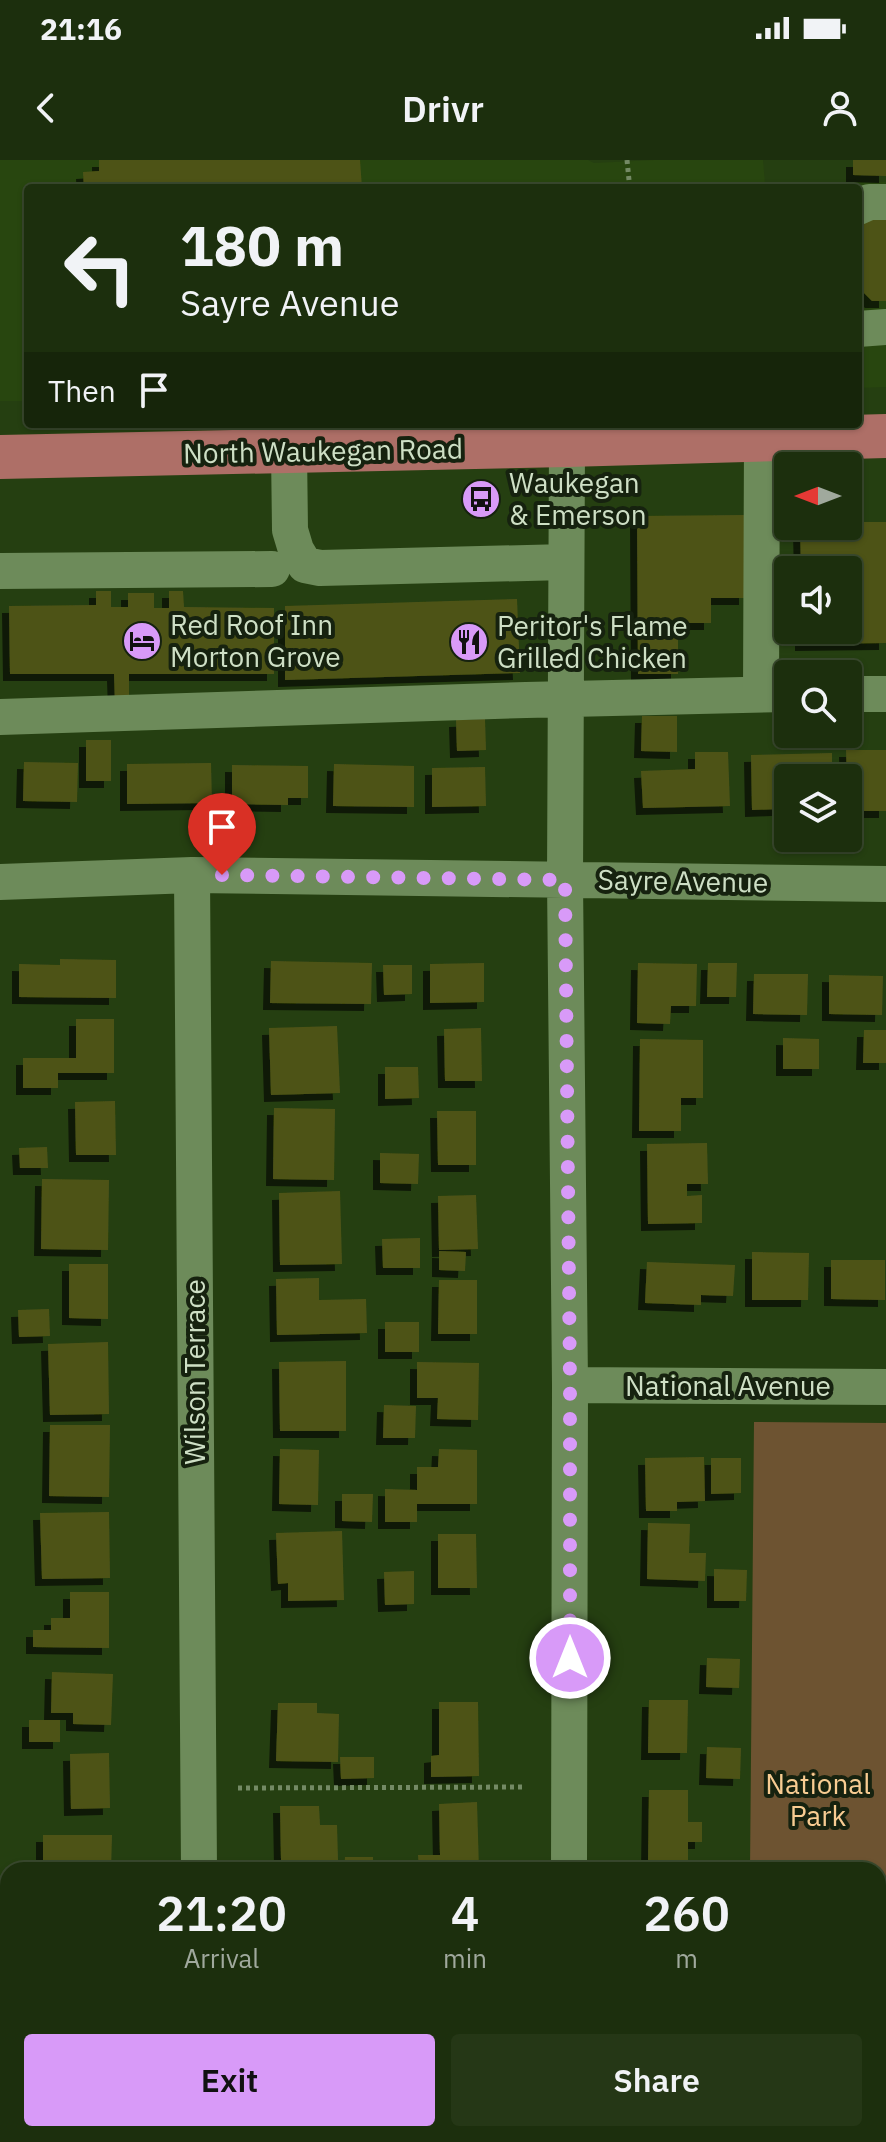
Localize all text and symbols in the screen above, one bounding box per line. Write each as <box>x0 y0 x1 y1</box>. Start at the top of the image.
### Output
text: 21:16 <box>40 9 122 48</box>
text: Drivr <box>402 85 484 132</box>
icon: back <box>24 86 68 130</box>
icon: person <box>818 86 862 130</box>
text: 180 m <box>180 209 344 281</box>
icon: left <box>48 216 152 320</box>
text: Sayre Avenue <box>180 279 399 326</box>
icon: arrive <box>132 368 176 412</box>
text: Then <box>48 371 116 410</box>
street label: North Waukegan Road <box>183 430 463 471</box>
north arrow <box>774 452 862 540</box>
map controls <box>774 452 862 852</box>
place label: Waukegan & Emerson <box>509 464 647 533</box>
bus stop icon: Waukegan & Emerson <box>460 478 502 520</box>
button: sound <box>774 556 862 644</box>
place label: Red Roof Inn Morton Grove <box>170 606 341 675</box>
place label: Peritor's Flame Grilled Chicken <box>497 607 688 676</box>
hotel icon: Red Roof Inn Morton Grove <box>121 620 163 662</box>
restaurant icon: Peritor's Flame Grilled Chicken <box>448 621 490 663</box>
button: search <box>774 660 862 748</box>
button: layers <box>774 764 862 852</box>
pin <box>188 793 256 875</box>
icon: arrive <box>200 805 244 849</box>
street label: Sayre Avenue <box>597 861 769 900</box>
street label: Wilson Terrace <box>176 1279 213 1465</box>
street label: National Avenue <box>625 1367 831 1404</box>
position arrow <box>528 1616 612 1700</box>
park label: National Park <box>765 1765 871 1834</box>
text: 21:20 <box>156 1882 287 1944</box>
text: 4 <box>451 1882 479 1944</box>
text: 260 <box>643 1882 730 1944</box>
text: Arrival <box>184 1941 259 1975</box>
text: min <box>443 1941 487 1975</box>
text: m <box>675 1941 698 1975</box>
button: Exit <box>24 2034 435 2126</box>
button: Share <box>451 2034 862 2126</box>

